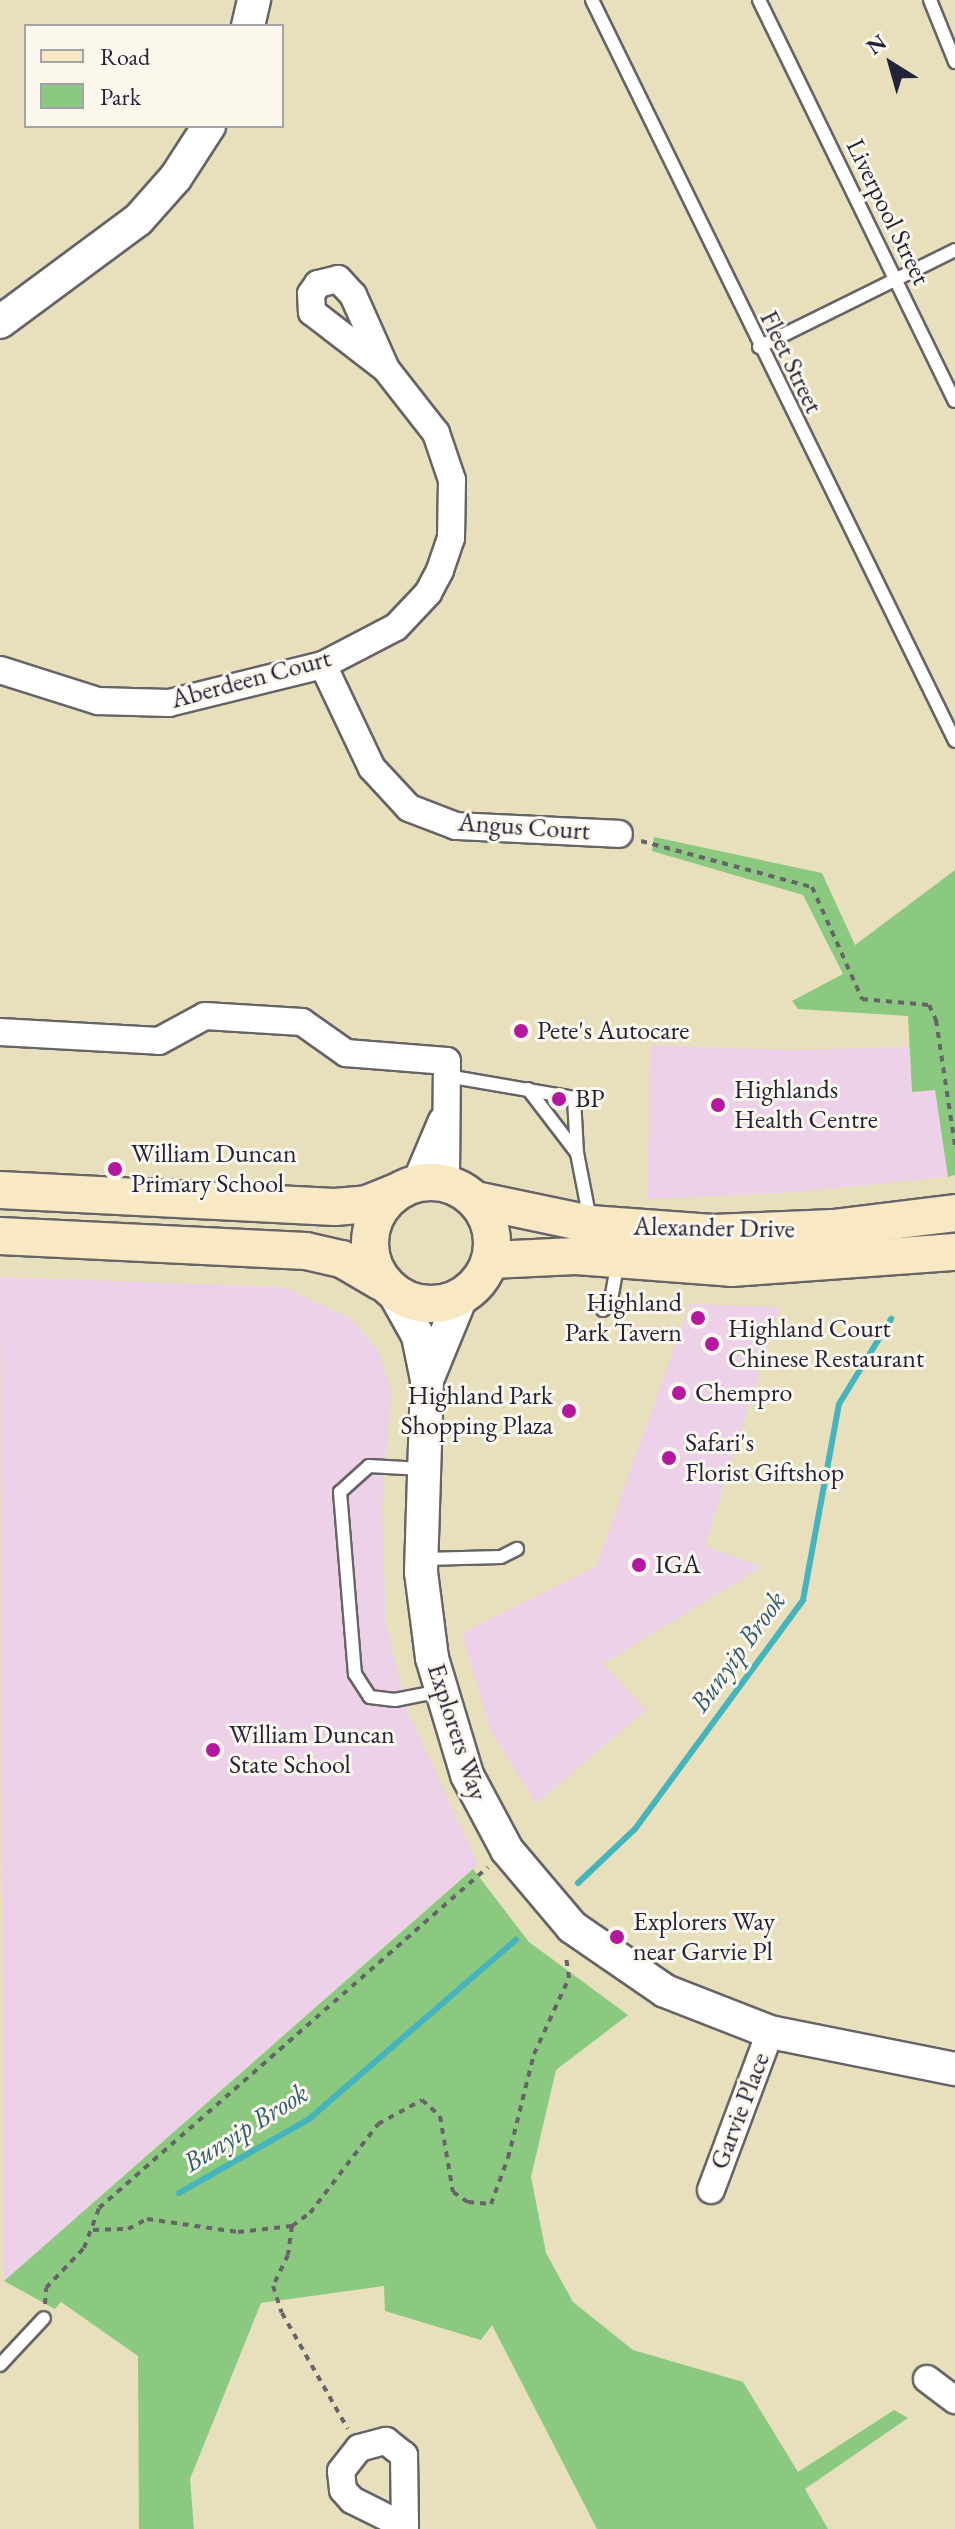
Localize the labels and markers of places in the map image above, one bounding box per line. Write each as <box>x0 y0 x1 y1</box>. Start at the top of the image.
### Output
place label: Pete's Autocare <box>537 1015 689 1047</box>
marker: Pete's Autocare <box>512 1022 530 1040</box>
place label: Highlands Health Centre <box>734 1074 878 1136</box>
place label: BP <box>575 1083 605 1115</box>
marker: BP <box>550 1090 568 1108</box>
marker: Highlands Health Centre <box>709 1096 727 1114</box>
place label: William Duncan Primary School <box>131 1138 297 1200</box>
marker: William Duncan Primary School <box>106 1160 124 1178</box>
place label: Highland Park Tavern <box>565 1287 682 1348</box>
marker: Highland Park Tavern <box>689 1309 707 1327</box>
place label: Highland Court Chinese Restaurant <box>728 1313 924 1374</box>
marker: Highland Court Chinese Restaurant <box>703 1335 721 1353</box>
place label: Chempro <box>695 1377 792 1409</box>
place label: Highland Park Shopping Plaza <box>400 1380 553 1442</box>
marker: Chempro <box>670 1384 688 1402</box>
marker: Highland Park Shopping Plaza <box>560 1402 578 1420</box>
place label: Safari's Florist Giftshop <box>685 1427 844 1488</box>
marker: Safari's Florist Giftshop <box>660 1449 678 1467</box>
place label: IGA <box>655 1549 701 1581</box>
marker: IGA <box>630 1556 648 1574</box>
place label: William Duncan State School <box>229 1719 395 1780</box>
marker: William Duncan State School <box>204 1741 222 1759</box>
place label: Explorers Way near Garvie Pl <box>633 1906 775 1968</box>
marker: Explorers Way near Garvie Pl <box>608 1928 626 1946</box>

